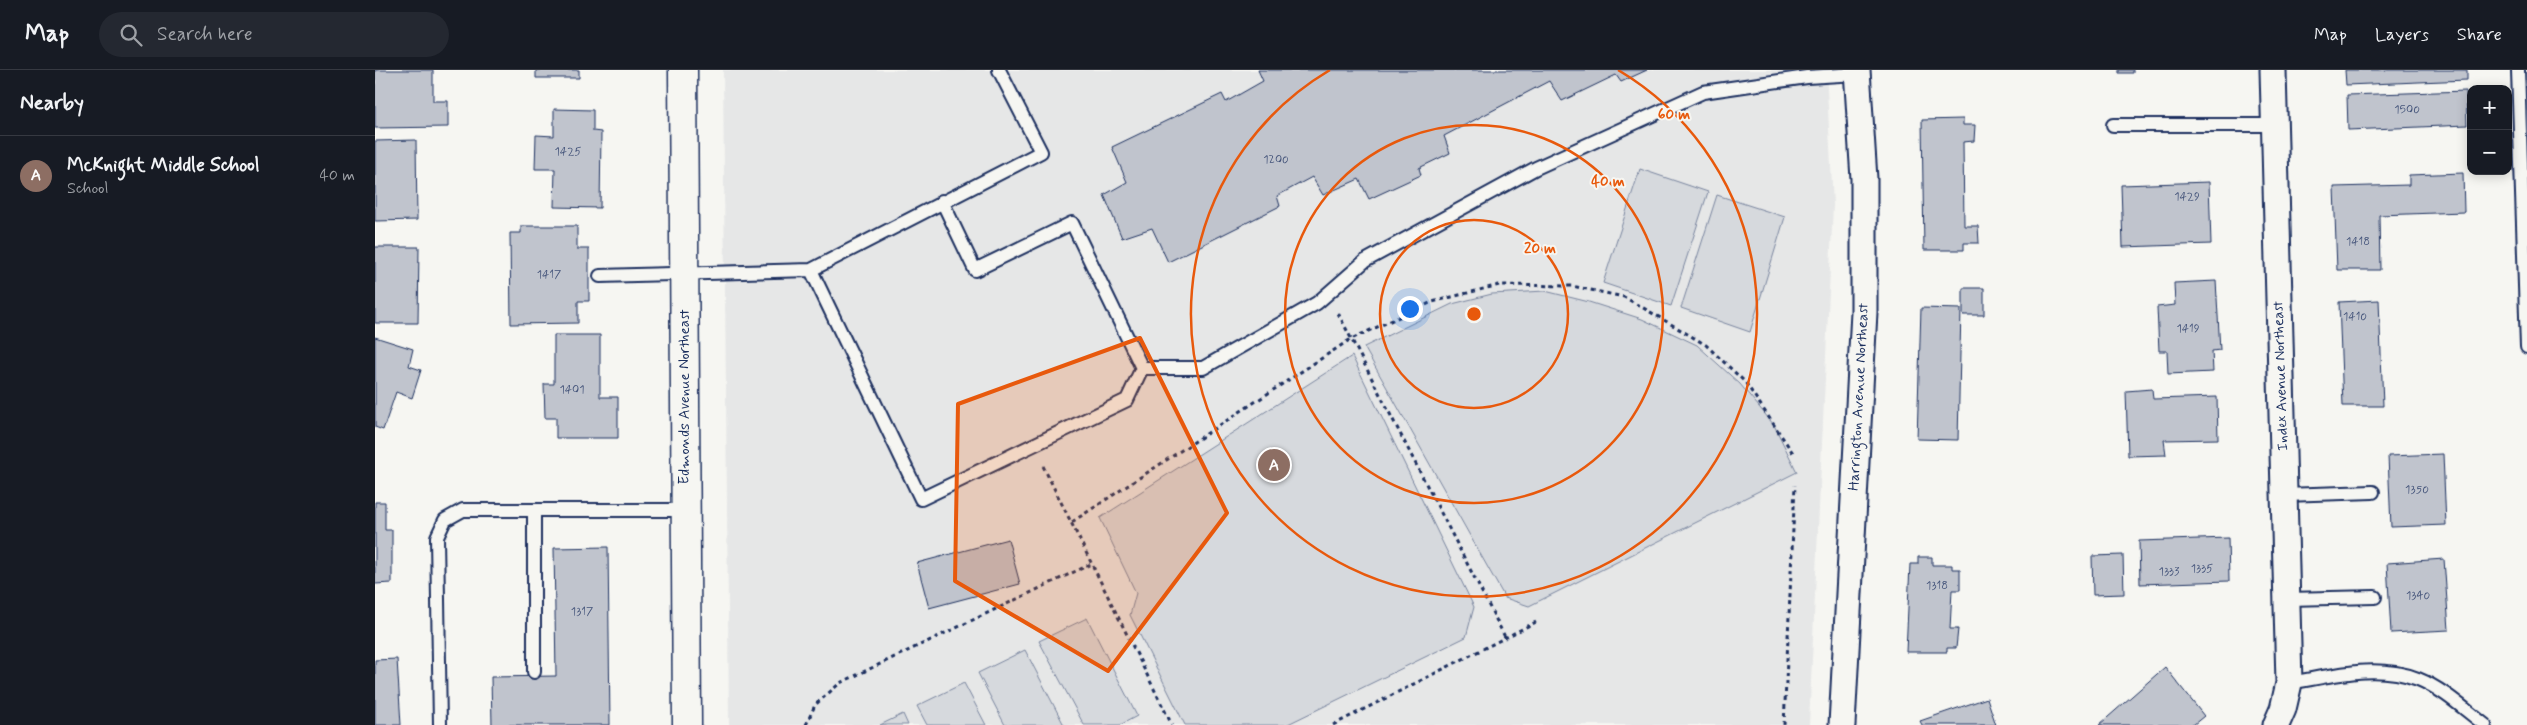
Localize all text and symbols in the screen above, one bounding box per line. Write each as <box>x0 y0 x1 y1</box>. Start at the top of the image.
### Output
search box <box>99 12 449 57</box>
text: Map <box>25 19 69 50</box>
icon: search <box>117 21 145 49</box>
text: Search here <box>157 22 253 47</box>
text: Map <box>2314 23 2347 47</box>
text: Layers <box>2375 23 2429 47</box>
text: Share <box>2457 23 2502 47</box>
map controls <box>2467 85 2512 175</box>
button: + <box>2467 85 2512 130</box>
text: Nearby <box>20 89 84 117</box>
house number: 1500 <box>2394 102 2420 118</box>
text: 60 m <box>1658 105 1690 125</box>
button: − <box>2467 130 2512 175</box>
house number: 1425 <box>554 144 582 160</box>
house number: 1200 <box>1263 152 1289 168</box>
text: McKnight Middle School <box>67 153 259 178</box>
text: A <box>31 165 41 186</box>
text: 40 m <box>319 165 355 186</box>
text: 40 m <box>1591 172 1625 192</box>
text: School <box>67 178 108 199</box>
house number: 1429 <box>2174 189 2200 205</box>
house number: 1418 <box>2346 234 2370 250</box>
text: 20 m <box>1524 239 1556 259</box>
house number: 1417 <box>537 267 561 283</box>
your location <box>1397 296 1423 322</box>
street label: Index Avenue Northeast <box>2268 300 2294 451</box>
street label: Harrington Avenue Northeast <box>1844 302 1875 491</box>
centre of rings <box>1465 305 1483 323</box>
street label: Edmonds Avenue Northeast <box>675 309 695 485</box>
house number: 1410 <box>2343 309 2367 325</box>
house number: 1419 <box>2176 321 2200 337</box>
house number: 1401 <box>559 382 585 398</box>
pin: A <box>1258 446 1290 484</box>
house number: 1350 <box>2405 482 2429 498</box>
house number: 1335 <box>2191 561 2213 577</box>
house number: 1333 <box>2159 564 2180 580</box>
house number: 1318 <box>1926 578 1948 594</box>
house number: 1340 <box>2406 588 2430 604</box>
house number: 1317 <box>571 604 593 620</box>

